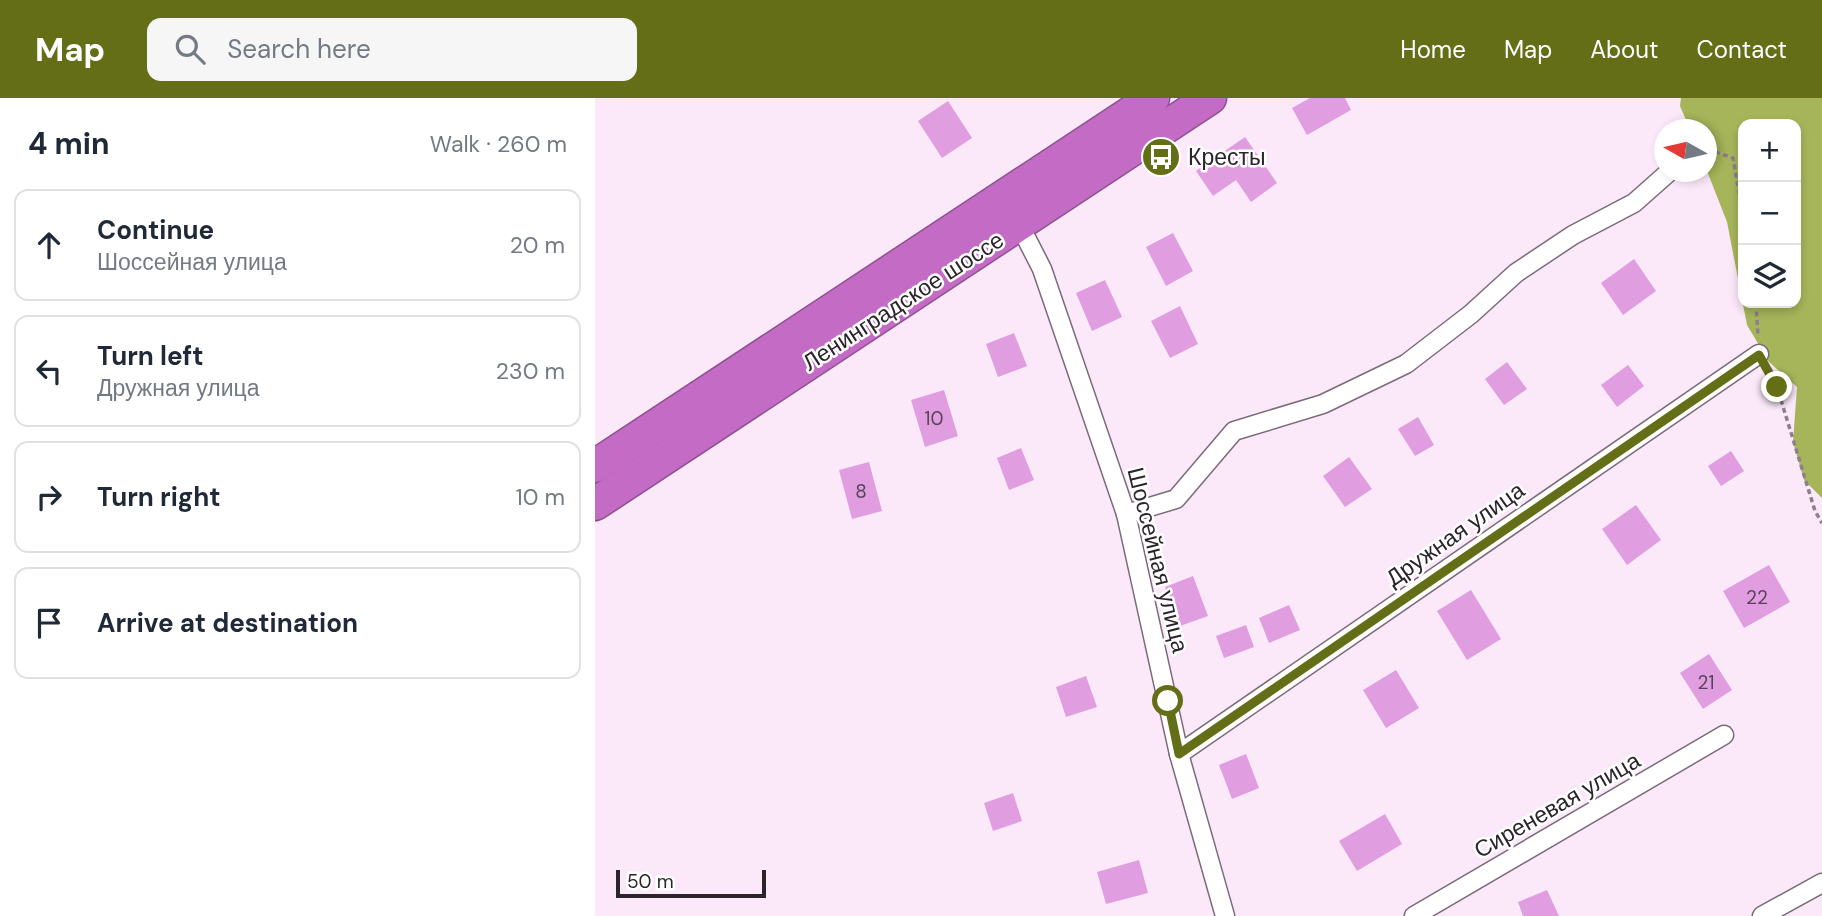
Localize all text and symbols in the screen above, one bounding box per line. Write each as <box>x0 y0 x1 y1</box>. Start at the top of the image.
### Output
search box <box>147 18 637 81</box>
text: Map <box>35 28 105 71</box>
icon: search <box>171 30 209 68</box>
text: Search here <box>227 32 371 66</box>
text: Home <box>1400 34 1466 65</box>
text: Map <box>1504 34 1552 65</box>
text: About <box>1590 34 1659 65</box>
text: Contact <box>1697 34 1787 65</box>
north arrow <box>1654 119 1717 182</box>
map controls <box>1738 119 1801 308</box>
button: + <box>1738 119 1801 182</box>
text: 4 min <box>28 124 110 163</box>
text: Walk · 260 m <box>430 129 567 159</box>
bus stop icon: Кресты <box>1140 136 1182 178</box>
place label: Кресты <box>1188 142 1266 172</box>
button: − <box>1738 182 1801 245</box>
text: Continue <box>97 213 214 247</box>
street label: Ленинградское шоссе <box>797 225 1009 377</box>
icon: ahead <box>30 226 68 264</box>
text: 20 m <box>510 230 565 260</box>
button: layers <box>1738 245 1801 308</box>
text: Шоссейная улица <box>97 247 287 277</box>
text: Turn left <box>97 339 204 373</box>
icon: left <box>30 352 68 390</box>
text: 230 m <box>496 356 565 386</box>
route end <box>1761 371 1792 402</box>
text: Дружная улица <box>97 373 260 403</box>
house number: 10 <box>925 406 943 431</box>
street label: Шоссейная улица <box>1120 464 1196 656</box>
street label: Дружная улица <box>1380 475 1530 593</box>
icon: right <box>30 478 68 516</box>
house number: 8 <box>855 479 867 504</box>
text: Turn right <box>97 480 221 514</box>
text: 10 m <box>515 482 565 512</box>
house number: 22 <box>1746 585 1768 610</box>
icon: arrive <box>30 604 68 642</box>
text: Arrive at destination <box>97 606 358 640</box>
house number: 21 <box>1698 670 1714 695</box>
route start <box>1152 685 1183 716</box>
street label: Сиреневая улица <box>1468 745 1646 865</box>
scale bar <box>616 867 767 899</box>
text: 50 m <box>627 869 674 894</box>

